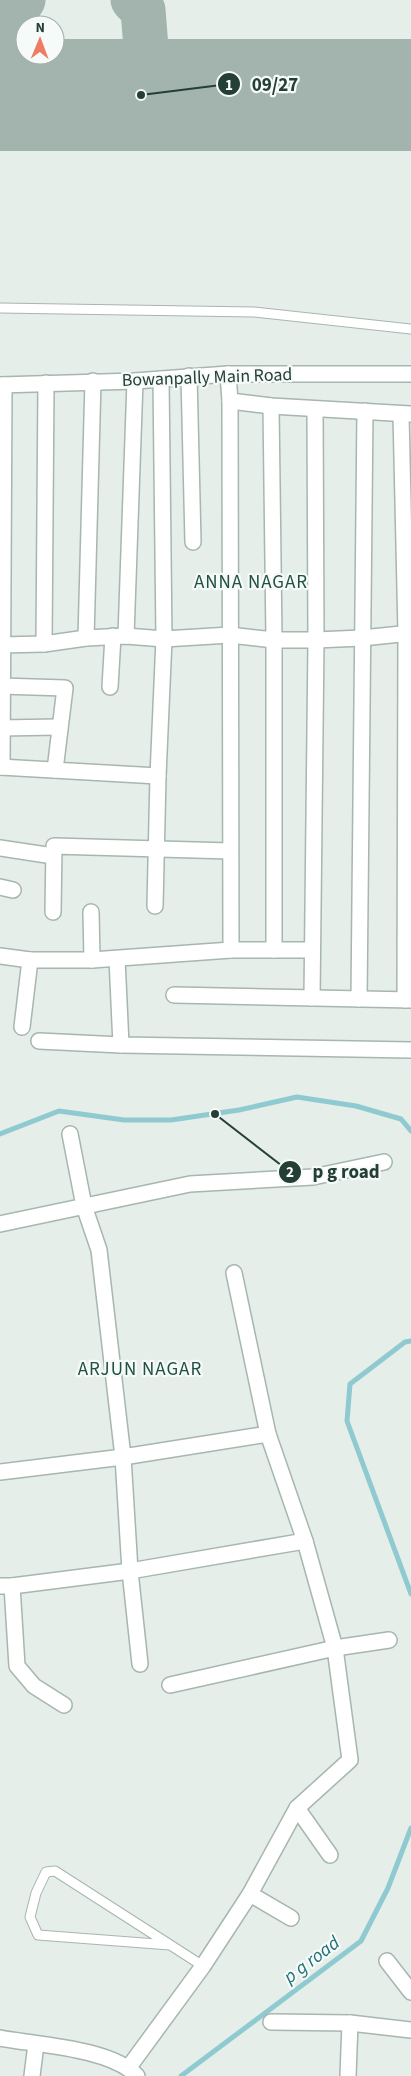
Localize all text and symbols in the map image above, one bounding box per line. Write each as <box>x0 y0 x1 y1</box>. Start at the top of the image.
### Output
north arrow <box>15 15 65 65</box>
text: N <box>35 18 45 38</box>
callout: 09/27 <box>216 67 308 101</box>
text: 09/27 <box>252 72 298 99</box>
text: 1 <box>225 75 233 96</box>
street label: Bowanpally Main Road <box>121 362 293 393</box>
district label: ANNA NAGAR <box>194 569 308 596</box>
callout: p g road <box>277 1155 390 1189</box>
text: p g road <box>312 1159 380 1186</box>
text: 2 <box>286 1162 294 1183</box>
district label: ARJUN NAGAR <box>78 1356 202 1383</box>
water label: p g road <box>277 1930 346 1991</box>

